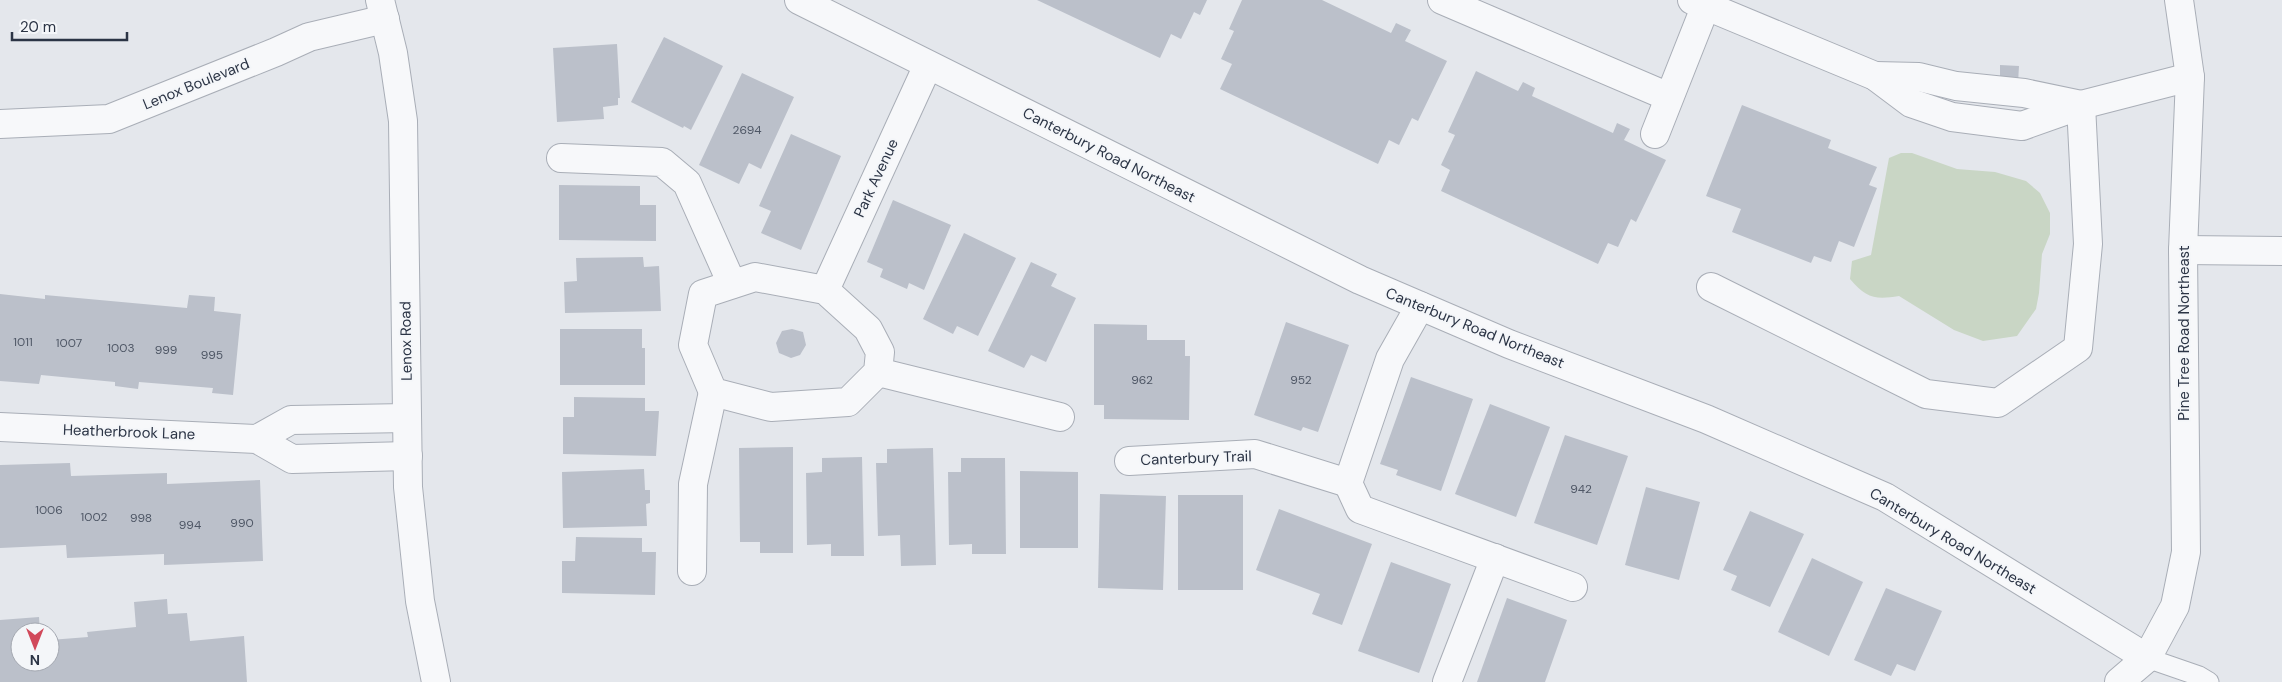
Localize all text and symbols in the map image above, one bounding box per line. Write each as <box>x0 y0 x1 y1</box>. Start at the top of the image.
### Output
scale bar <box>12 10 128 42</box>
text: 20 m <box>20 17 56 37</box>
street label: Lenox Boulevard <box>140 54 252 114</box>
street label: Canterbury Road Northeast <box>1019 103 1199 207</box>
house number: 2694 <box>732 122 762 138</box>
street label: Park Avenue <box>849 135 903 221</box>
street label: Pine Tree Road Northeast <box>2174 245 2194 421</box>
street label: Canterbury Road Northeast <box>1383 283 1567 373</box>
street label: Lenox Road <box>395 301 417 381</box>
house number: 1011 <box>13 334 33 350</box>
house number: 1007 <box>56 335 82 351</box>
house number: 1003 <box>107 340 135 356</box>
house number: 999 <box>155 342 177 358</box>
house number: 995 <box>201 347 223 363</box>
house number: 962 <box>1131 372 1153 388</box>
house number: 952 <box>1290 372 1312 388</box>
street label: Heatherbrook Lane <box>62 420 196 444</box>
street label: Canterbury Trail <box>1140 446 1252 470</box>
house number: 942 <box>1570 481 1592 497</box>
street label: Canterbury Road Northeast <box>1866 483 2040 599</box>
house number: 1006 <box>35 502 63 518</box>
house number: 1002 <box>81 509 108 525</box>
house number: 998 <box>130 510 152 526</box>
house number: 990 <box>230 515 254 531</box>
house number: 994 <box>179 517 201 533</box>
north arrow <box>10 622 60 672</box>
text: N <box>30 651 40 669</box>

